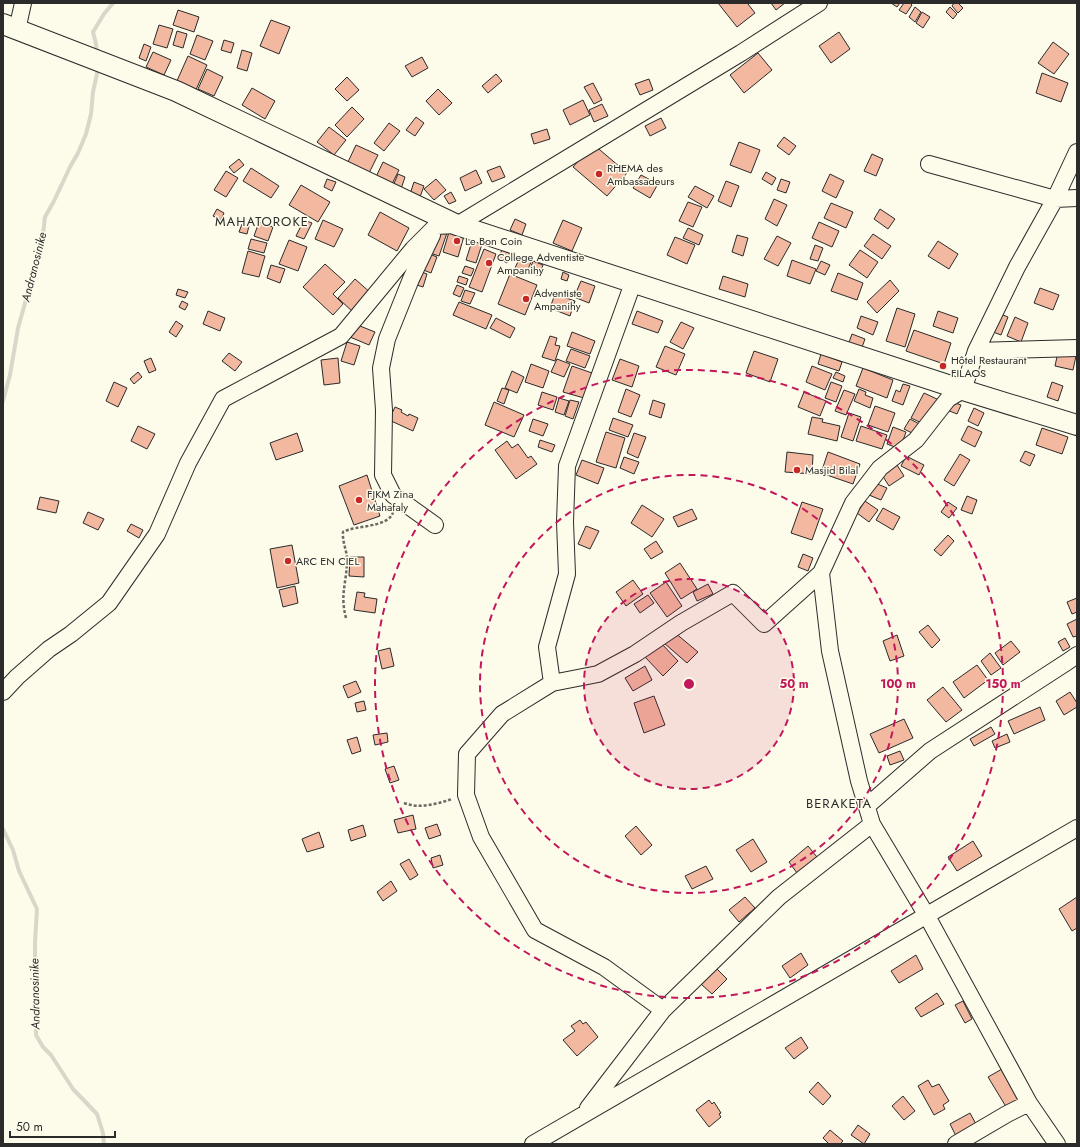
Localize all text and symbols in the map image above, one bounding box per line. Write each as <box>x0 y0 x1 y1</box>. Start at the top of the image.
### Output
place label: RHEMA des Ambassadeurs <box>607 160 675 189</box>
marker: RHEMA des Ambassadeurs <box>594 169 604 179</box>
district label: MAHATOROKE <box>215 212 309 231</box>
water label: Andranosinike <box>16 230 51 305</box>
place label: Le Bon Coin <box>465 233 522 249</box>
marker: Le Bon Coin <box>452 236 462 246</box>
place label: College Adventiste Ampanihy <box>497 249 585 278</box>
marker: College Adventiste Ampanihy <box>484 258 494 268</box>
place label: Adventiste Ampanihy <box>534 285 582 314</box>
marker: Adventiste Ampanihy <box>521 294 531 304</box>
place label: Hôtel Restaurant FILAOS <box>951 352 1027 381</box>
marker: Hôtel Restaurant FILAOS <box>938 361 948 371</box>
place label: Masjid Bilal <box>805 462 858 478</box>
marker: Masjid Bilal <box>792 465 802 475</box>
place label: FJKM Zina Mahafaly <box>367 486 414 515</box>
marker: FJKM Zina Mahafaly <box>354 495 364 505</box>
place label: ARC EN CIEL <box>296 553 359 569</box>
marker: ARC EN CIEL <box>283 556 293 566</box>
text: 50 m <box>779 675 809 693</box>
text: 100 m <box>880 675 916 693</box>
text: 150 m <box>985 675 1021 693</box>
centre of rings <box>682 677 696 691</box>
district label: BERAKETA <box>806 794 872 813</box>
water label: Andranosinike <box>25 958 45 1031</box>
scale bar <box>10 1113 115 1139</box>
text: 50 m <box>16 1118 43 1136</box>

